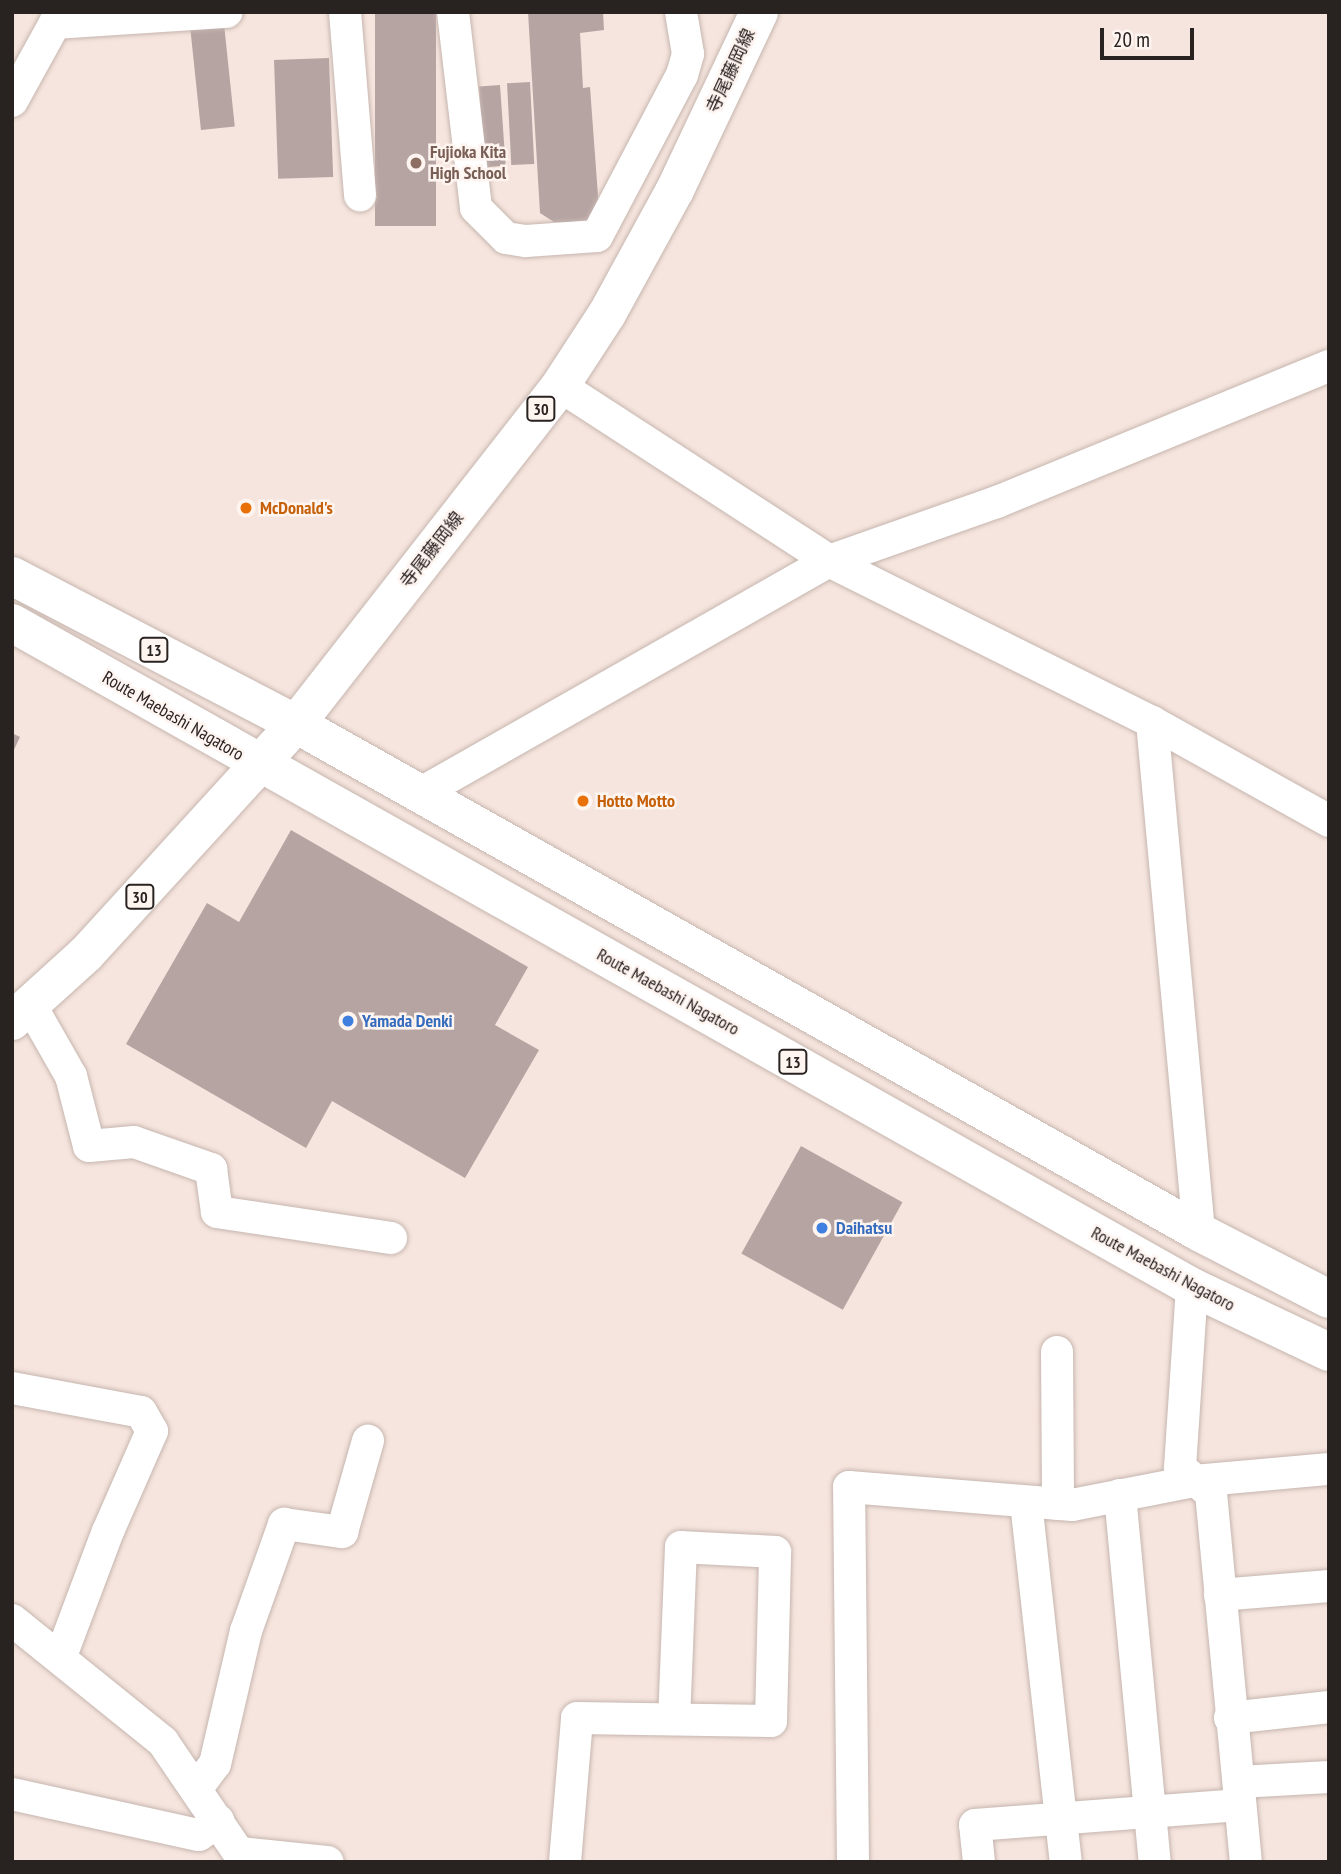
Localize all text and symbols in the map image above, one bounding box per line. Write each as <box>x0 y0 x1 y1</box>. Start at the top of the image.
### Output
scale bar <box>1103 14 1198 58</box>
street label: 寺尾藤岡線 <box>702 26 760 116</box>
text: 20 m <box>1113 26 1150 53</box>
place label: Fujioka Kita High School <box>430 142 506 184</box>
marker: Fujioka Kita High School <box>408 155 424 171</box>
road number: 30 <box>525 396 557 422</box>
place label: McDonald's <box>260 497 333 519</box>
marker: McDonald's <box>238 500 254 516</box>
street label: 寺尾藤岡線 <box>396 508 468 592</box>
road number: 13 <box>138 638 170 663</box>
street label: Route Maebashi Nagatoro <box>99 667 247 765</box>
place label: Hotto Motto <box>597 790 675 812</box>
marker: Hotto Motto <box>575 793 591 809</box>
road number: 30 <box>124 884 156 909</box>
street label: Route Maebashi Nagatoro <box>593 944 743 1040</box>
place label: Yamada Denki <box>362 1010 453 1032</box>
marker: Yamada Denki <box>340 1013 356 1029</box>
road number: 13 <box>777 1050 809 1074</box>
place label: Daihatsu <box>836 1217 892 1239</box>
marker: Daihatsu <box>814 1220 830 1236</box>
street label: Route Maebashi Nagatoro <box>1087 1222 1239 1316</box>

